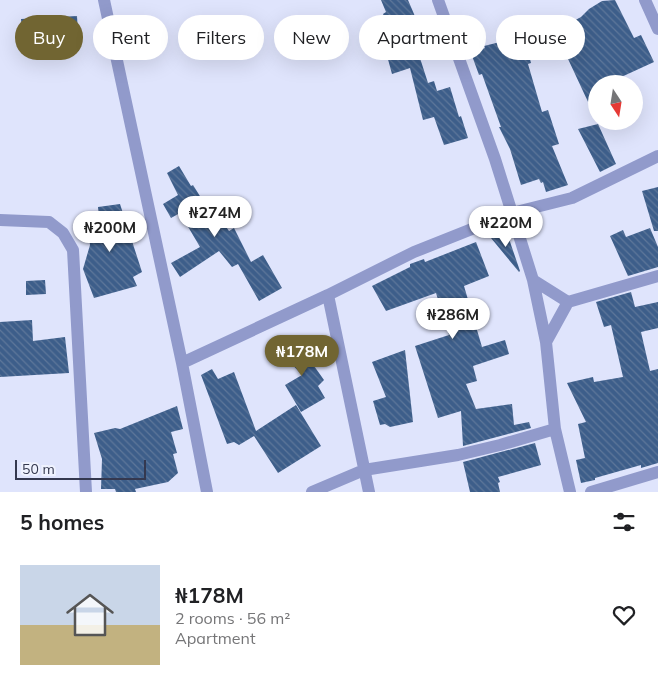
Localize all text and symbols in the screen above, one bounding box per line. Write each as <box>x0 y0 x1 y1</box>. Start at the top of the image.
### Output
chip: Buy <box>15 15 83 60</box>
chip: Rent <box>93 15 168 60</box>
chip: Filters <box>178 15 264 60</box>
chip: New <box>274 15 349 60</box>
chip: Apartment <box>359 15 486 60</box>
chip: House <box>496 15 585 60</box>
north arrow <box>588 75 642 130</box>
map controls <box>588 75 643 130</box>
pin: ₦274M <box>180 196 250 238</box>
text: ₦274M <box>189 202 241 222</box>
pin: ₦220M <box>471 206 541 248</box>
pin: ₦200M <box>75 210 145 253</box>
text: ₦220M <box>480 212 532 232</box>
text: ₦200M <box>84 217 136 237</box>
pin: ₦286M <box>418 298 488 340</box>
text: ₦286M <box>427 304 479 324</box>
pin: ₦178M <box>267 334 337 377</box>
text: ₦178M <box>276 341 328 361</box>
scale bar <box>15 457 146 480</box>
text: 50 m <box>22 460 55 478</box>
icon: filters <box>610 508 638 536</box>
text: 5 homes <box>20 509 104 535</box>
text: ₦178M <box>175 582 244 608</box>
icon: home <box>60 585 120 645</box>
icon: heart <box>610 601 638 629</box>
text: 2 rooms · 56 m² <box>175 608 290 628</box>
text: Apartment <box>175 628 256 648</box>

